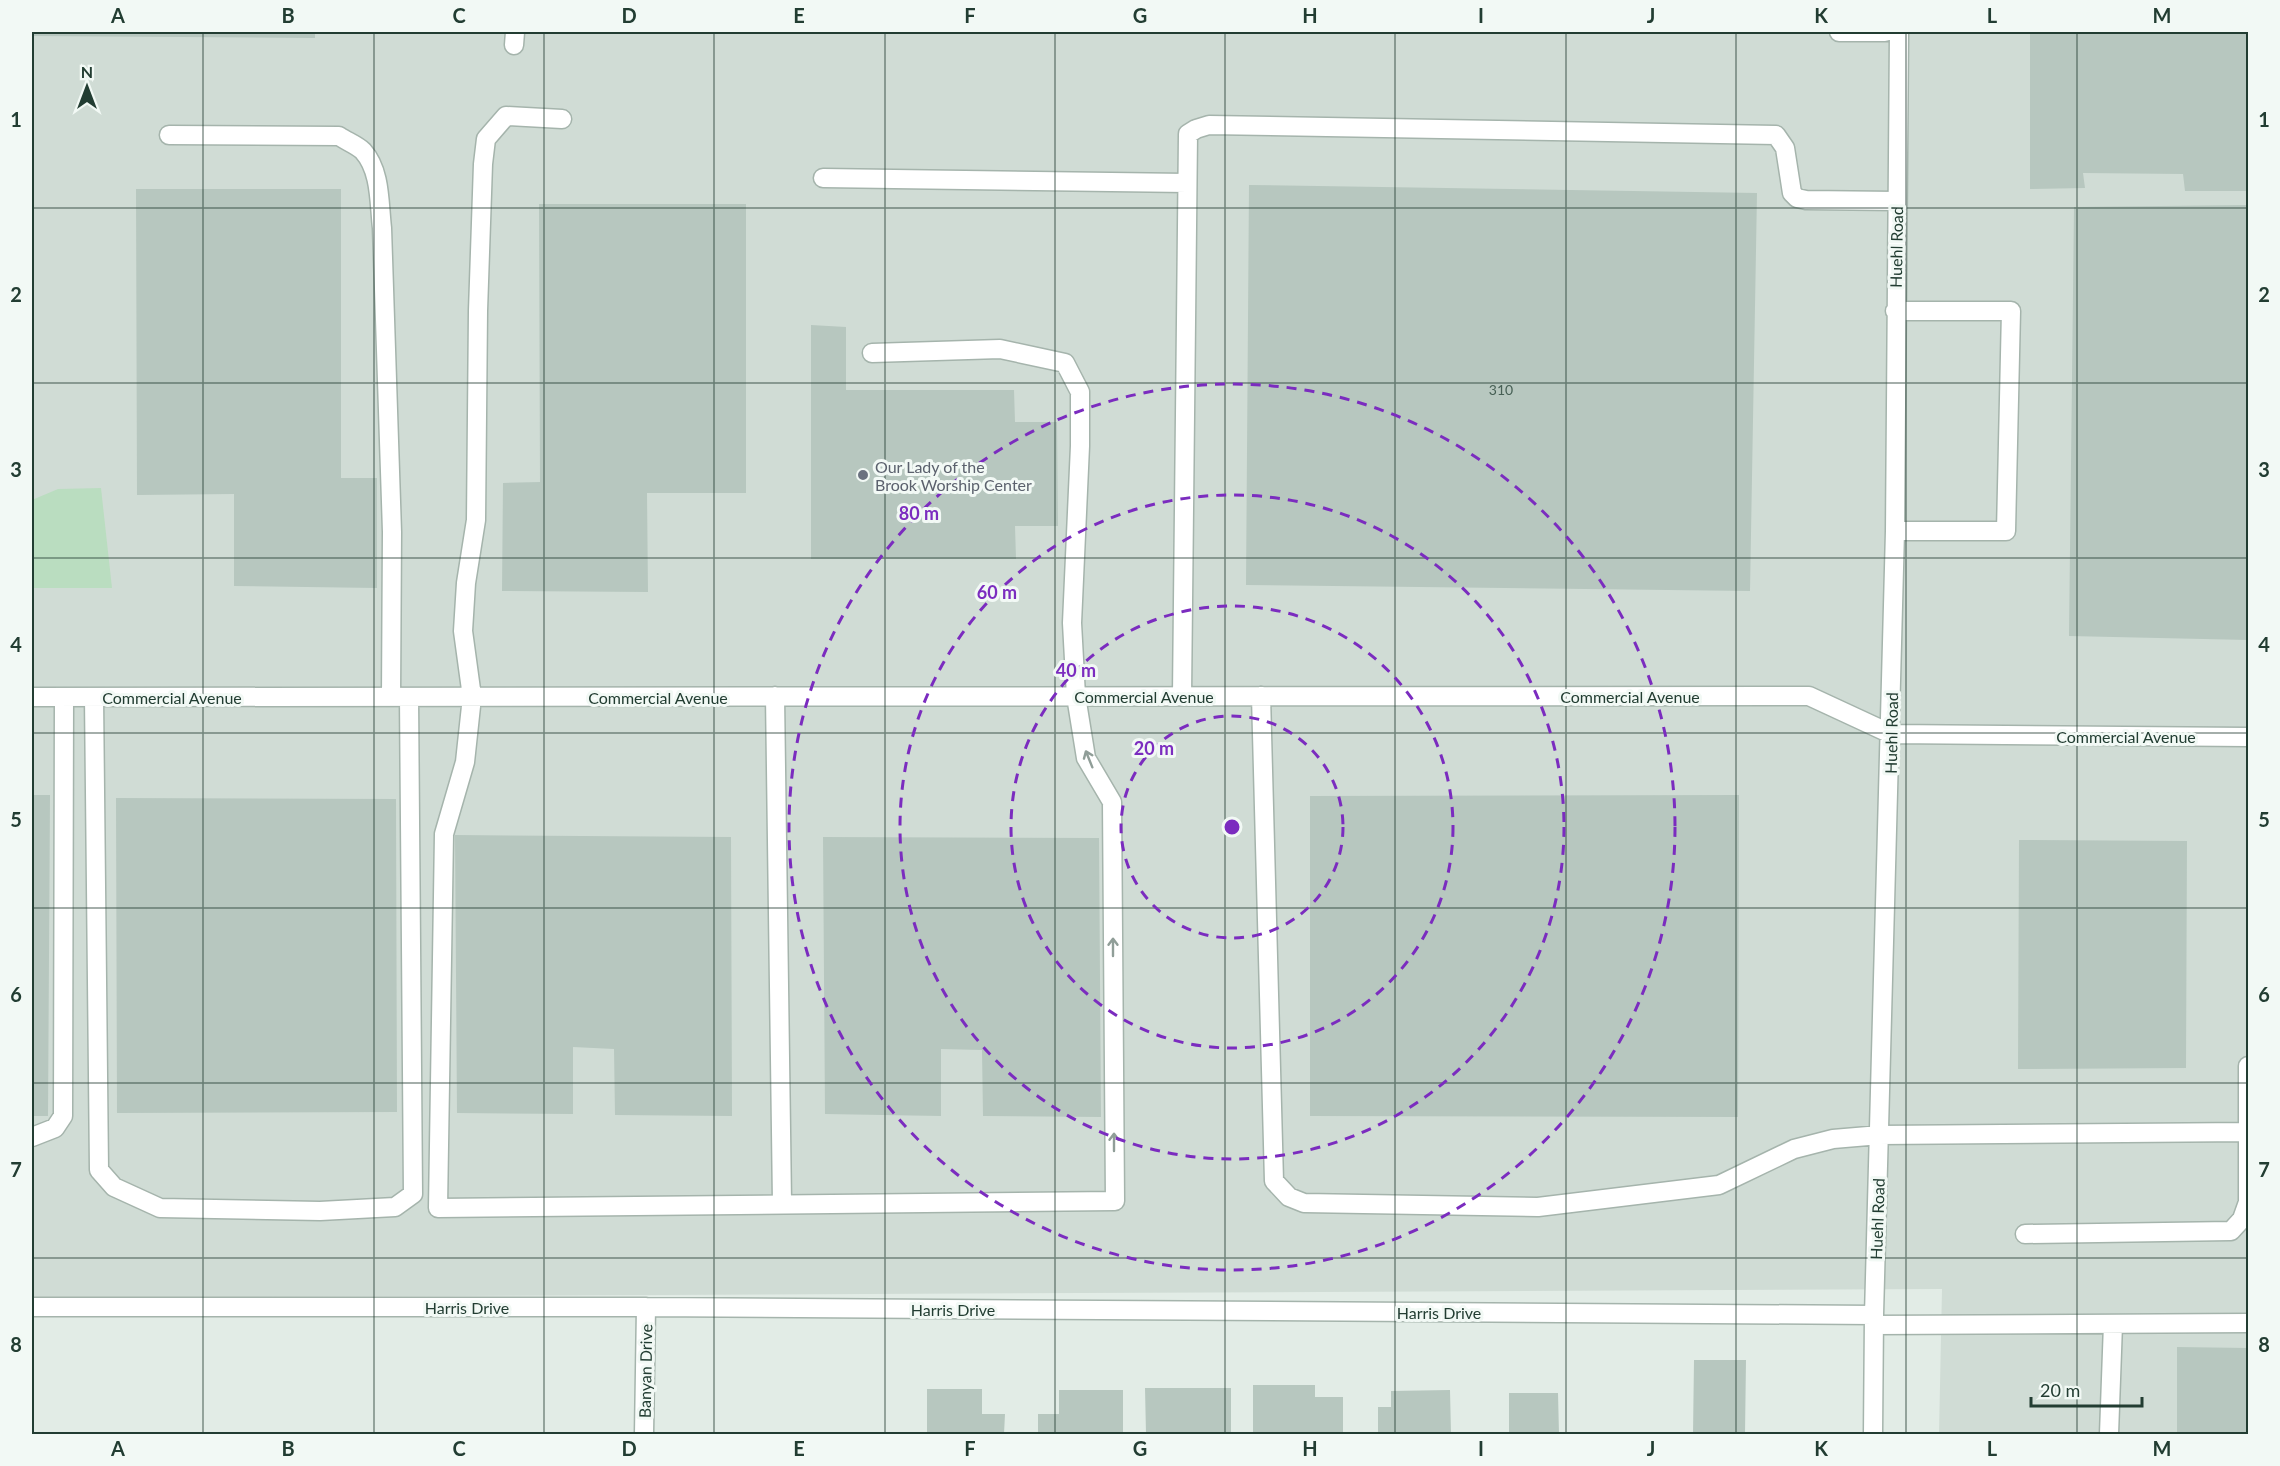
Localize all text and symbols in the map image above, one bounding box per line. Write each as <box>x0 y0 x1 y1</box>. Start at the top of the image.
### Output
text: A <box>110 3 125 27</box>
text: B <box>281 3 295 27</box>
text: C <box>452 3 466 27</box>
text: D <box>621 3 637 27</box>
text: E <box>793 3 805 27</box>
text: F <box>964 3 976 27</box>
text: G <box>1133 3 1147 27</box>
text: H <box>1302 3 1318 27</box>
text: I <box>1478 3 1484 27</box>
text: J <box>1647 3 1655 27</box>
text: K <box>1814 3 1828 27</box>
text: L <box>1987 3 1998 27</box>
text: M <box>2153 3 2171 27</box>
north arrow <box>57 57 117 117</box>
text: N <box>81 62 93 81</box>
text: 1 <box>10 107 22 131</box>
text: 1 <box>2258 107 2270 131</box>
street label: Huehl Road <box>1886 206 1906 288</box>
text: 2 <box>10 282 22 306</box>
text: 2 <box>2258 282 2270 306</box>
house number: 310 <box>1489 381 1513 398</box>
text: 3 <box>10 457 22 481</box>
place label: Our Lady of the Brook Worship Center <box>875 457 1032 494</box>
text: 3 <box>2258 457 2270 481</box>
marker: Our Lady of the Brook Worship Center <box>856 468 870 482</box>
text: 80 m <box>899 502 939 524</box>
text: 60 m <box>977 581 1017 603</box>
text: 4 <box>10 632 22 656</box>
text: 4 <box>2258 632 2270 656</box>
text: 40 m <box>1056 659 1096 681</box>
street label: Commercial Avenue <box>1074 687 1214 706</box>
street label: Commercial Avenue <box>1560 687 1700 706</box>
street label: Commercial Avenue <box>102 688 242 707</box>
street label: Commercial Avenue <box>588 688 728 707</box>
street label: Huehl Road <box>1881 692 1901 774</box>
street label: Commercial Avenue <box>2056 727 2196 746</box>
text: 20 m <box>1134 737 1174 759</box>
one-way arrow <box>1082 750 1093 769</box>
text: 5 <box>10 807 22 831</box>
text: 5 <box>2258 807 2270 831</box>
centre of rings <box>1222 817 1242 837</box>
one-way arrow <box>1107 938 1119 958</box>
text: 6 <box>10 982 22 1006</box>
text: 6 <box>2258 982 2270 1006</box>
one-way arrow <box>1108 1133 1120 1153</box>
text: 7 <box>10 1157 22 1181</box>
text: 7 <box>2258 1157 2270 1181</box>
street label: Huehl Road <box>1866 1178 1888 1260</box>
street label: Harris Drive <box>425 1298 509 1317</box>
street label: Harris Drive <box>911 1300 995 1319</box>
street label: Harris Drive <box>1397 1303 1481 1322</box>
street label: Banyan Drive <box>635 1324 655 1418</box>
text: 8 <box>10 1332 22 1356</box>
text: 8 <box>2258 1332 2270 1356</box>
scale bar <box>2031 1370 2142 1408</box>
text: 20 m <box>2040 1379 2080 1401</box>
text: A <box>110 1436 125 1460</box>
text: B <box>281 1436 295 1460</box>
text: C <box>452 1436 466 1460</box>
text: D <box>621 1436 637 1460</box>
text: E <box>793 1436 805 1460</box>
text: F <box>964 1436 976 1460</box>
text: G <box>1133 1436 1147 1460</box>
text: H <box>1302 1436 1318 1460</box>
text: I <box>1478 1436 1484 1460</box>
text: J <box>1647 1436 1655 1460</box>
text: K <box>1814 1436 1828 1460</box>
text: L <box>1987 1436 1998 1460</box>
text: M <box>2153 1436 2171 1460</box>

